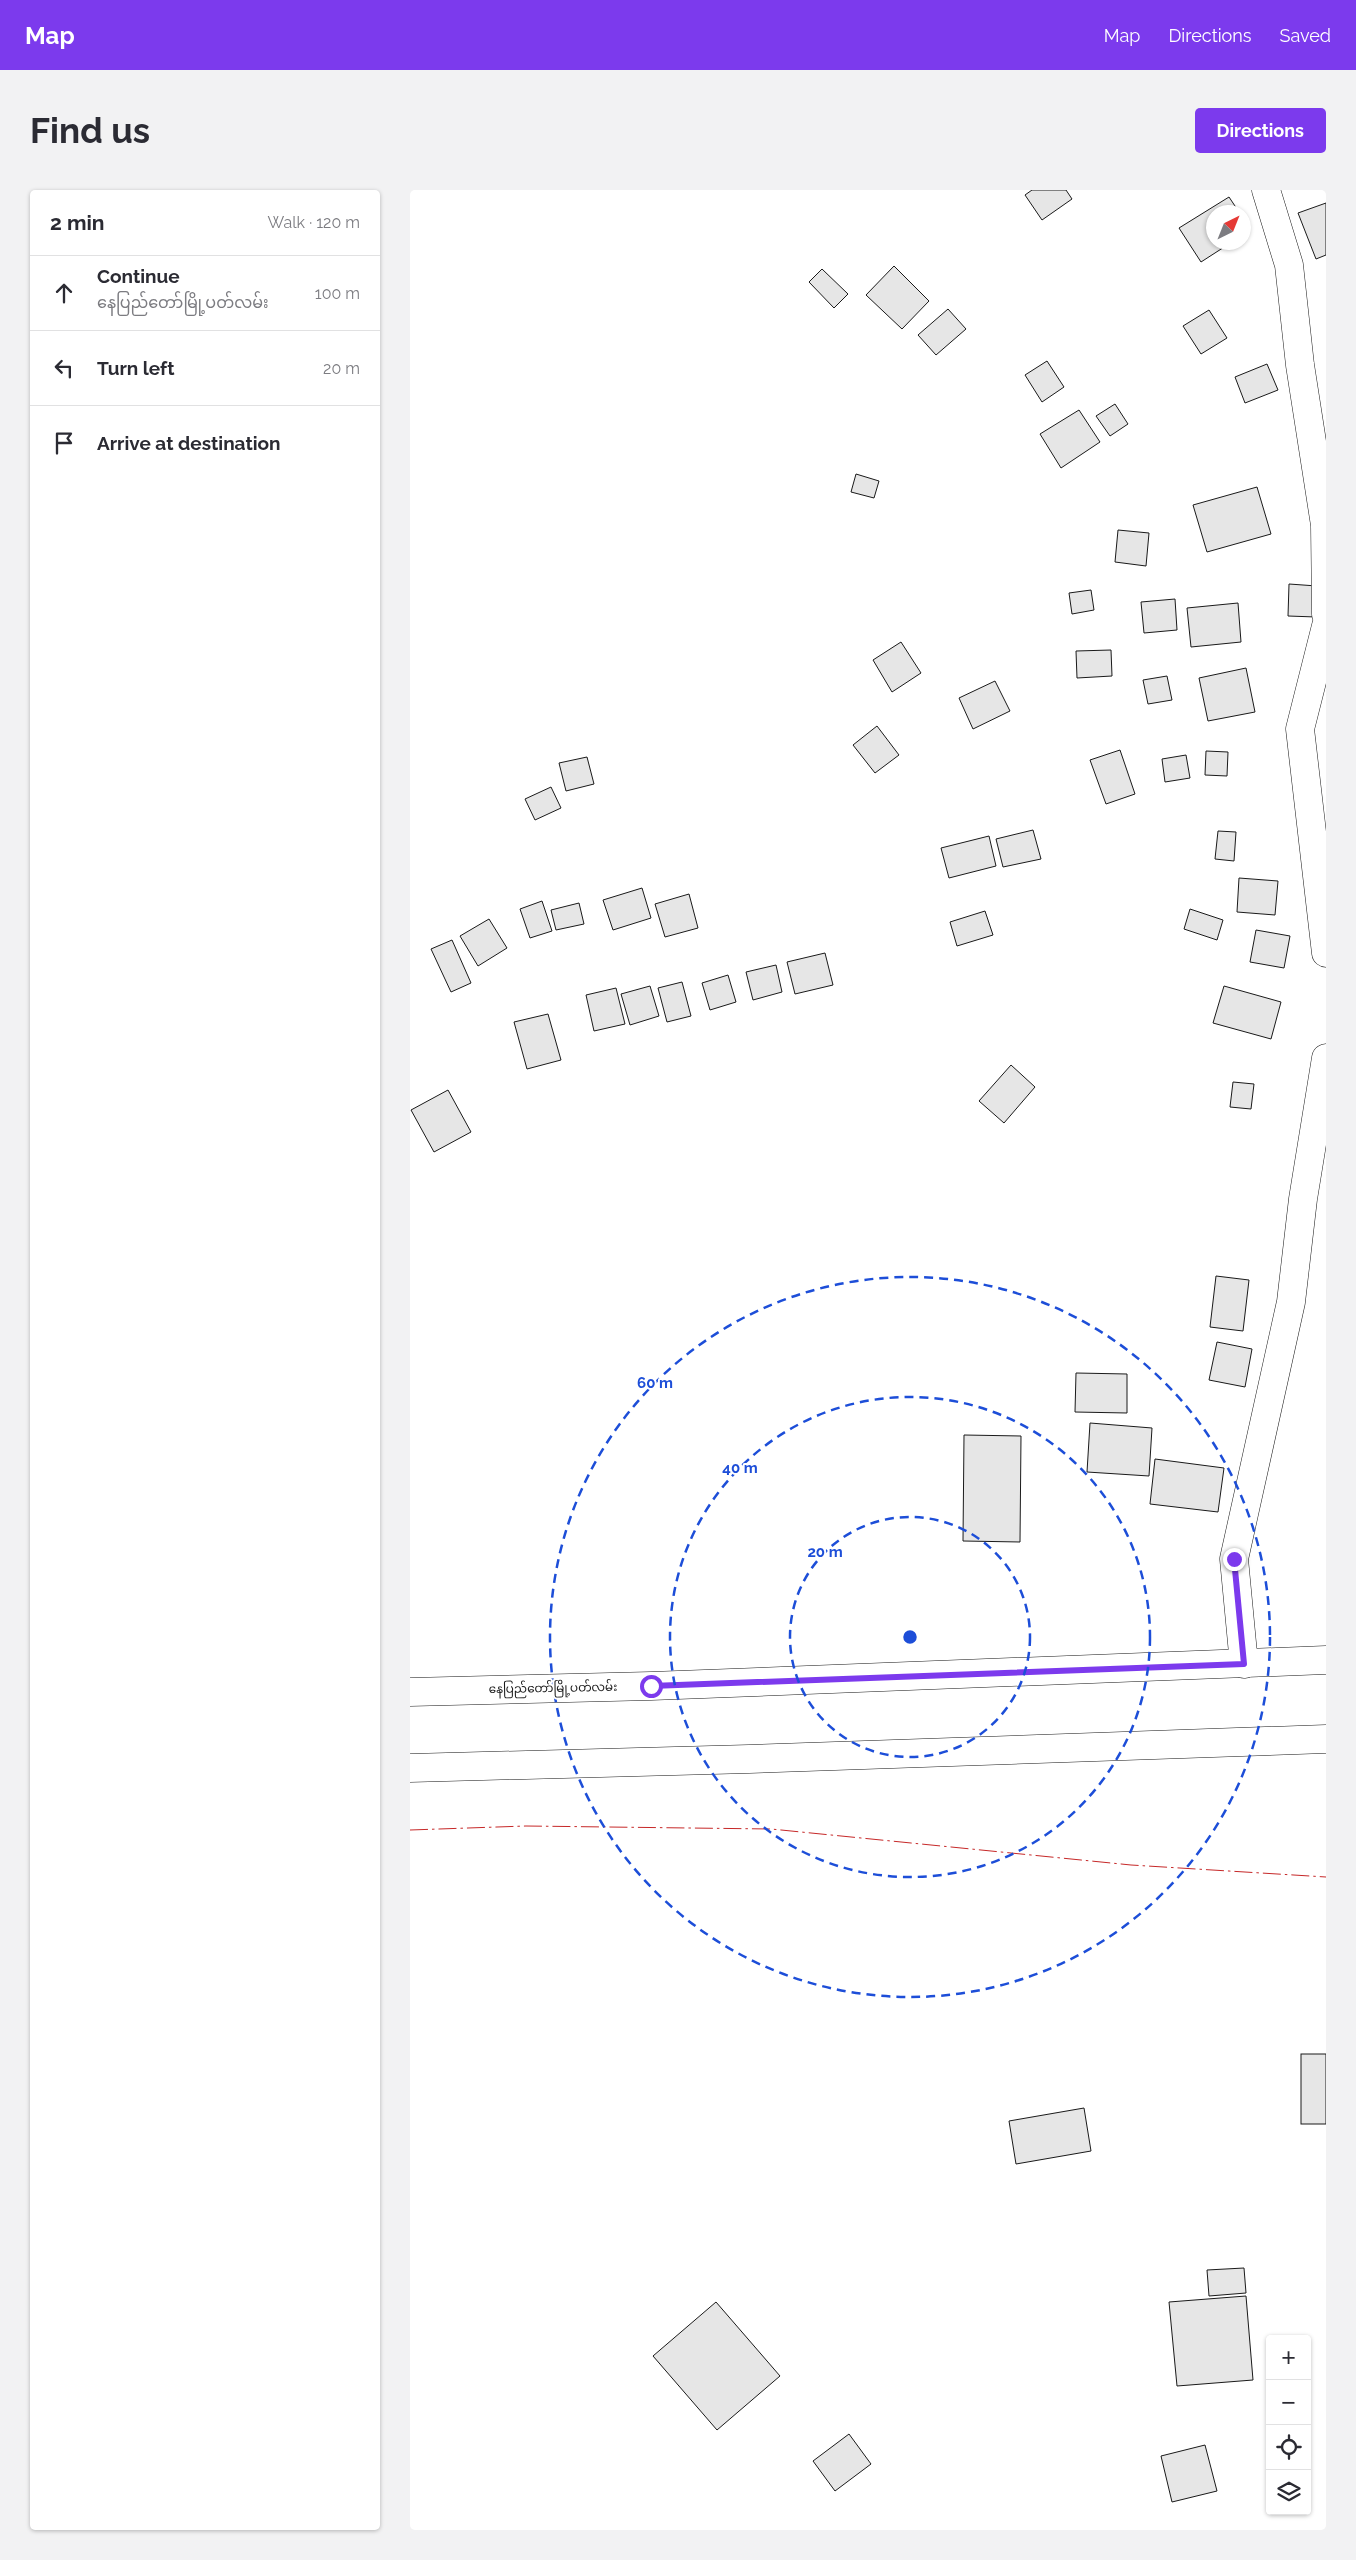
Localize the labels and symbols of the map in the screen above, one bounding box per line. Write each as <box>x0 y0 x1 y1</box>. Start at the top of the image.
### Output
north arrow <box>1206 205 1251 250</box>
text: 60 m <box>637 1374 673 1392</box>
text: 40 m <box>722 1459 758 1477</box>
text: 20 m <box>807 1543 843 1561</box>
route end <box>1223 1548 1246 1571</box>
centre of rings <box>901 1628 919 1646</box>
route start <box>640 1675 663 1698</box>
street label: နေပြည်တော်မြို့ပတ်လမ်း <box>489 1678 617 1699</box>

